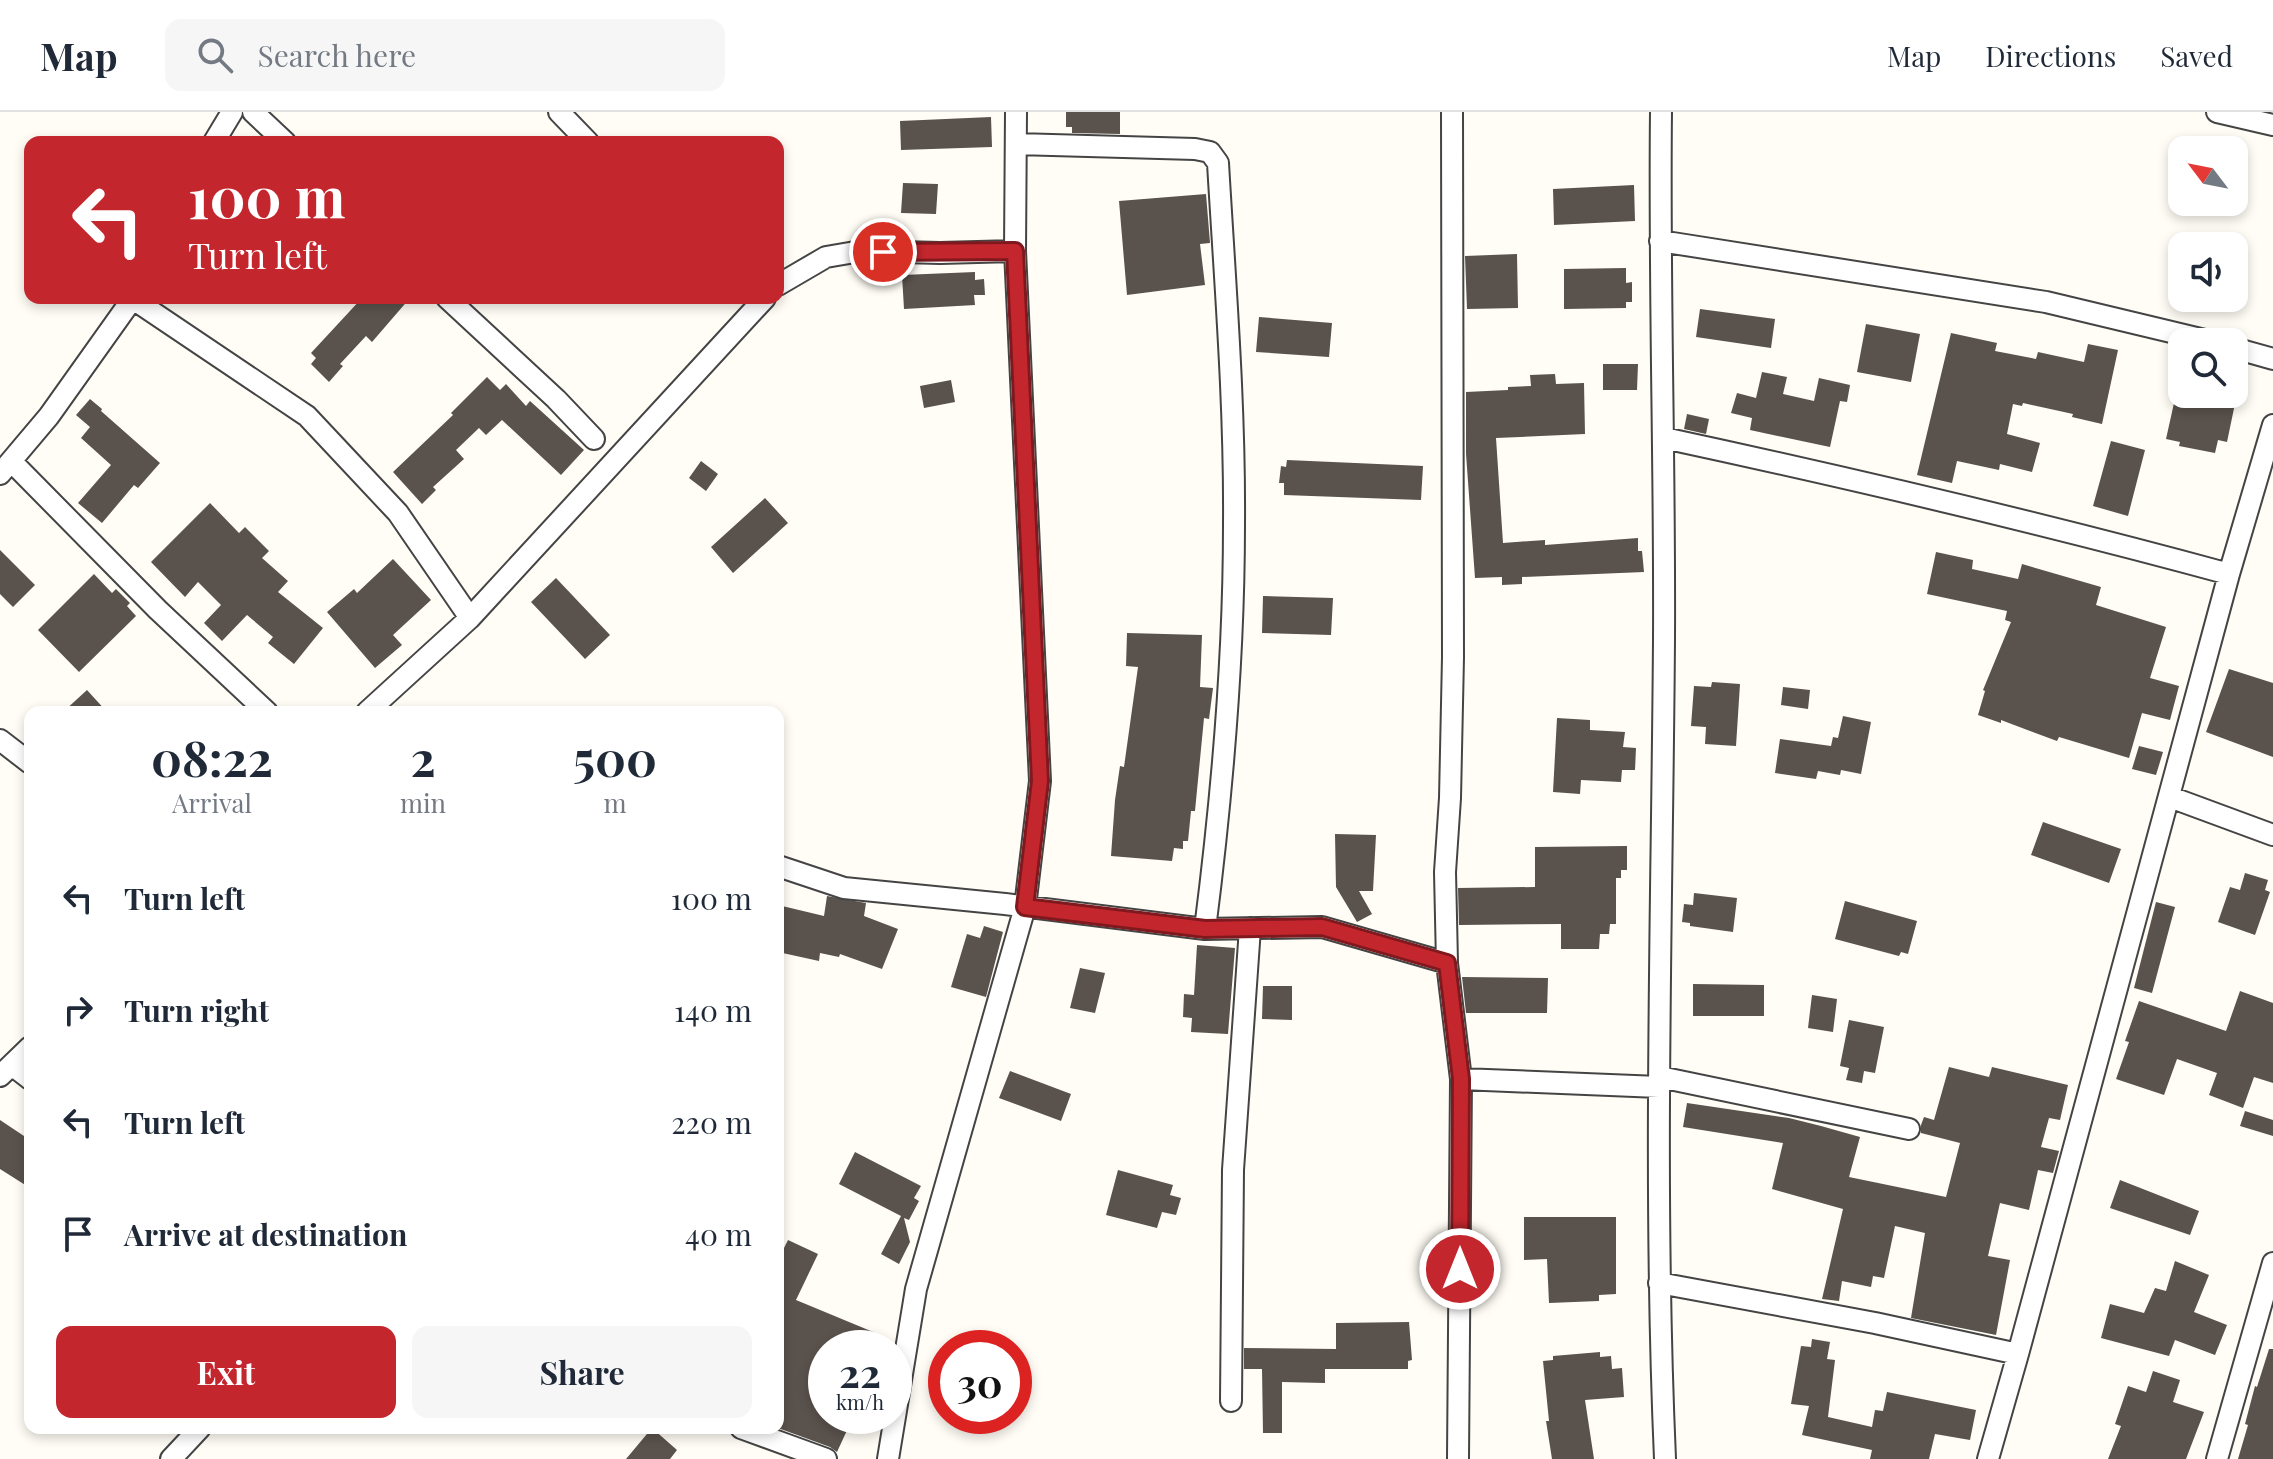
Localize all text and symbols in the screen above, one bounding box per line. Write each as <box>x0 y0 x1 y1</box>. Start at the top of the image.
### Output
search box <box>165 19 725 91</box>
text: Map <box>40 30 117 81</box>
icon: search <box>193 33 237 77</box>
text: Search here <box>257 35 416 75</box>
text: Map <box>1887 37 1941 74</box>
text: Directions <box>1985 37 2116 74</box>
text: Saved <box>2160 37 2233 74</box>
north arrow <box>2168 136 2248 216</box>
map controls <box>2168 136 2248 408</box>
text: 100 m <box>188 158 345 233</box>
icon: left <box>56 168 160 272</box>
pin <box>849 218 917 286</box>
text: Turn left <box>188 230 327 278</box>
icon: arrive <box>861 230 905 274</box>
button: sound <box>2168 232 2248 312</box>
button: search <box>2168 328 2248 408</box>
text: 08:22 <box>151 725 273 789</box>
text: 2 <box>410 725 436 789</box>
text: 500 <box>573 725 657 789</box>
text: Arrival <box>172 785 252 820</box>
text: min <box>400 785 446 820</box>
text: m <box>604 785 627 820</box>
icon: left <box>56 876 100 920</box>
text: Turn left <box>124 878 245 918</box>
text: 100 m <box>671 878 752 918</box>
icon: right <box>56 988 100 1032</box>
text: Turn right <box>124 990 269 1030</box>
text: 140 m <box>674 990 752 1030</box>
icon: left <box>56 1100 100 1144</box>
text: Turn left <box>124 1102 245 1142</box>
text: 220 m <box>671 1102 752 1142</box>
icon: arrive <box>56 1212 100 1256</box>
text: Arrive at destination <box>124 1214 407 1254</box>
text: 40 m <box>685 1214 752 1254</box>
position arrow <box>1418 1227 1502 1311</box>
button: Exit <box>56 1326 396 1418</box>
button: Share <box>412 1326 752 1418</box>
speed limit sign: 30 <box>928 1330 1032 1434</box>
text: 22 <box>839 1345 881 1398</box>
text: km/h <box>836 1388 884 1415</box>

